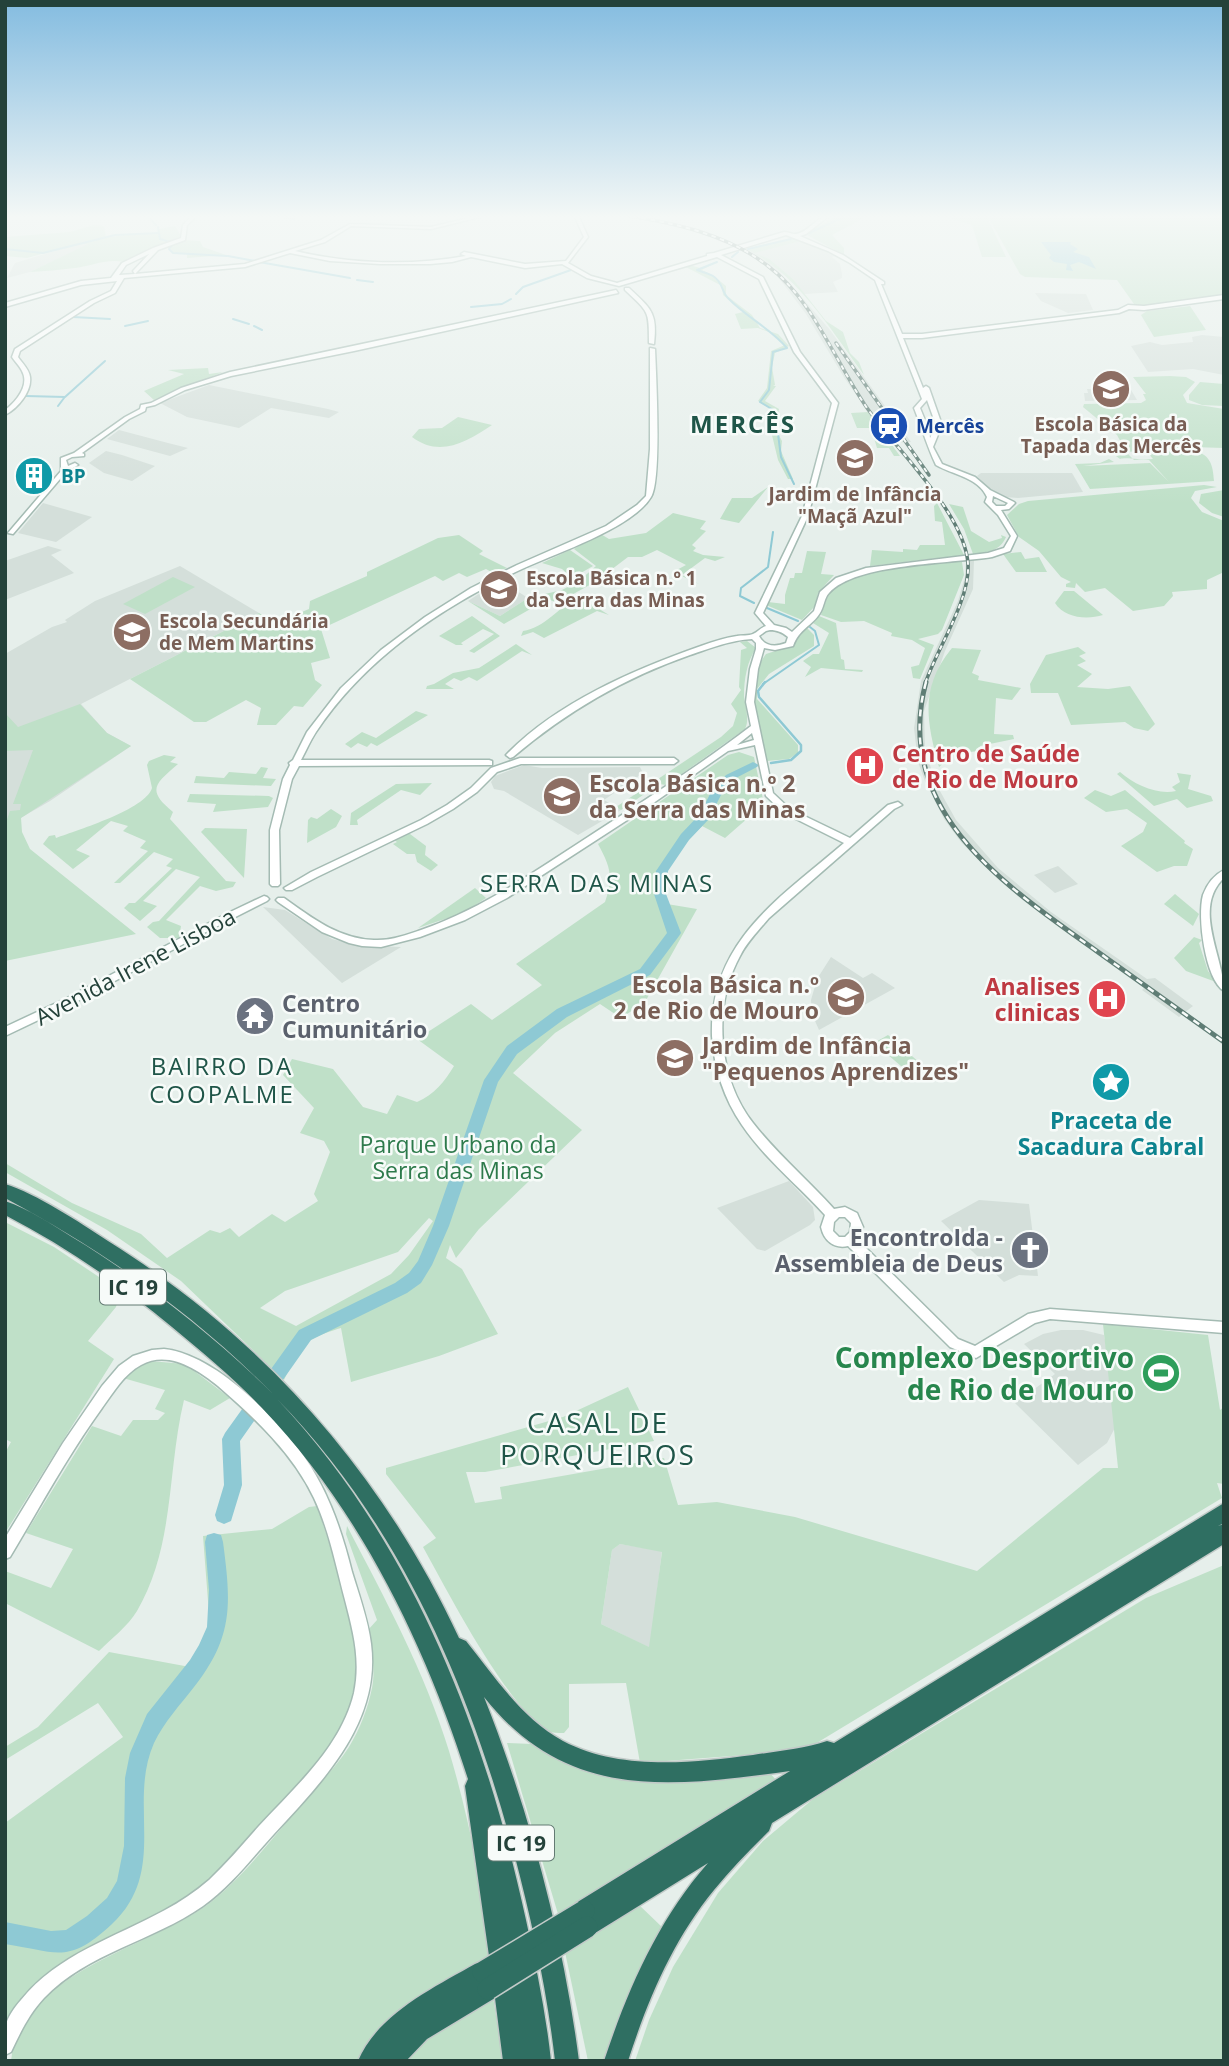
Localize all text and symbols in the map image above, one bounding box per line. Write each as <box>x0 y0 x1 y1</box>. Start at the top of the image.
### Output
school or university icon: Escola Básica da Tapada das Mercês <box>1090 368 1132 410</box>
station icon: Mercês <box>868 405 910 447</box>
district label: MERCÊS <box>690 407 796 440</box>
place label: Escola Básica da Tapada das Mercês <box>1021 411 1201 459</box>
place label: Mercês <box>916 413 984 439</box>
school or university icon: Jardim de Infância "Maçã Azul" <box>834 437 876 479</box>
building icon: BP <box>13 455 55 497</box>
place label: BP <box>61 463 86 489</box>
place label: Jardim de Infância "Maçã Azul" <box>766 481 942 529</box>
place label: Escola Básica n.º 1 da Serra das Minas <box>526 565 705 613</box>
school or university icon: Escola Básica n.º 1 da Serra das Minas <box>478 568 520 610</box>
place label: Escola Secundária de Mem Martins <box>159 608 329 656</box>
school or university icon: Escola Secundária de Mem Martins <box>111 611 153 653</box>
place label: Centro de Saúde de Rio de Mouro <box>892 737 1080 795</box>
hospital icon: Centro de Saúde de Rio de Mouro <box>844 745 886 787</box>
place label: Escola Básica n.º 2 da Serra das Minas <box>589 767 805 825</box>
school or university icon: Escola Básica n.º 2 da Serra das Minas <box>541 775 583 817</box>
district label: SERRA DAS MINAS <box>480 866 714 899</box>
street label: Avenida Irene Lisboa <box>29 900 241 1032</box>
place label: Escola Básica n.º 2 de Rio de Mouro <box>613 968 819 1026</box>
place label: Analises clinicas <box>985 970 1080 1028</box>
school or university icon: Escola Básica n.º 2 de Rio de Mouro <box>825 976 867 1018</box>
hospital icon: Analises clinicas <box>1086 978 1128 1020</box>
place label: Centro Cumunitário <box>282 987 427 1045</box>
temple icon: Centro Cumunitário <box>234 995 276 1037</box>
place label: Jardim de Infância "Pequenos Aprendizes" <box>700 1029 969 1087</box>
school or university icon: Jardim de Infância "Pequenos Aprendizes" <box>654 1037 696 1079</box>
district label: BAIRRO DA COOPALME <box>149 1049 295 1110</box>
place icon: Praceta de Sacadura Cabral <box>1090 1061 1132 1103</box>
place label: Praceta de Sacadura Cabral <box>1018 1104 1204 1162</box>
park label: Parque Urbano da Serra das Minas <box>360 1128 556 1186</box>
place label: EncontroIda - Assembleia de Deus <box>775 1221 1003 1279</box>
church icon: EncontroIda - Assembleia de Deus <box>1009 1229 1051 1271</box>
road number: IC 19 <box>100 1270 166 1304</box>
place label: Complexo Desportivo de Rio de Mouro <box>835 1338 1134 1408</box>
sports icon: Complexo Desportivo de Rio de Mouro <box>1140 1352 1182 1394</box>
district label: CASAL DE PORQUEIROS <box>500 1403 696 1473</box>
road number: IC 19 <box>488 1826 554 1860</box>

